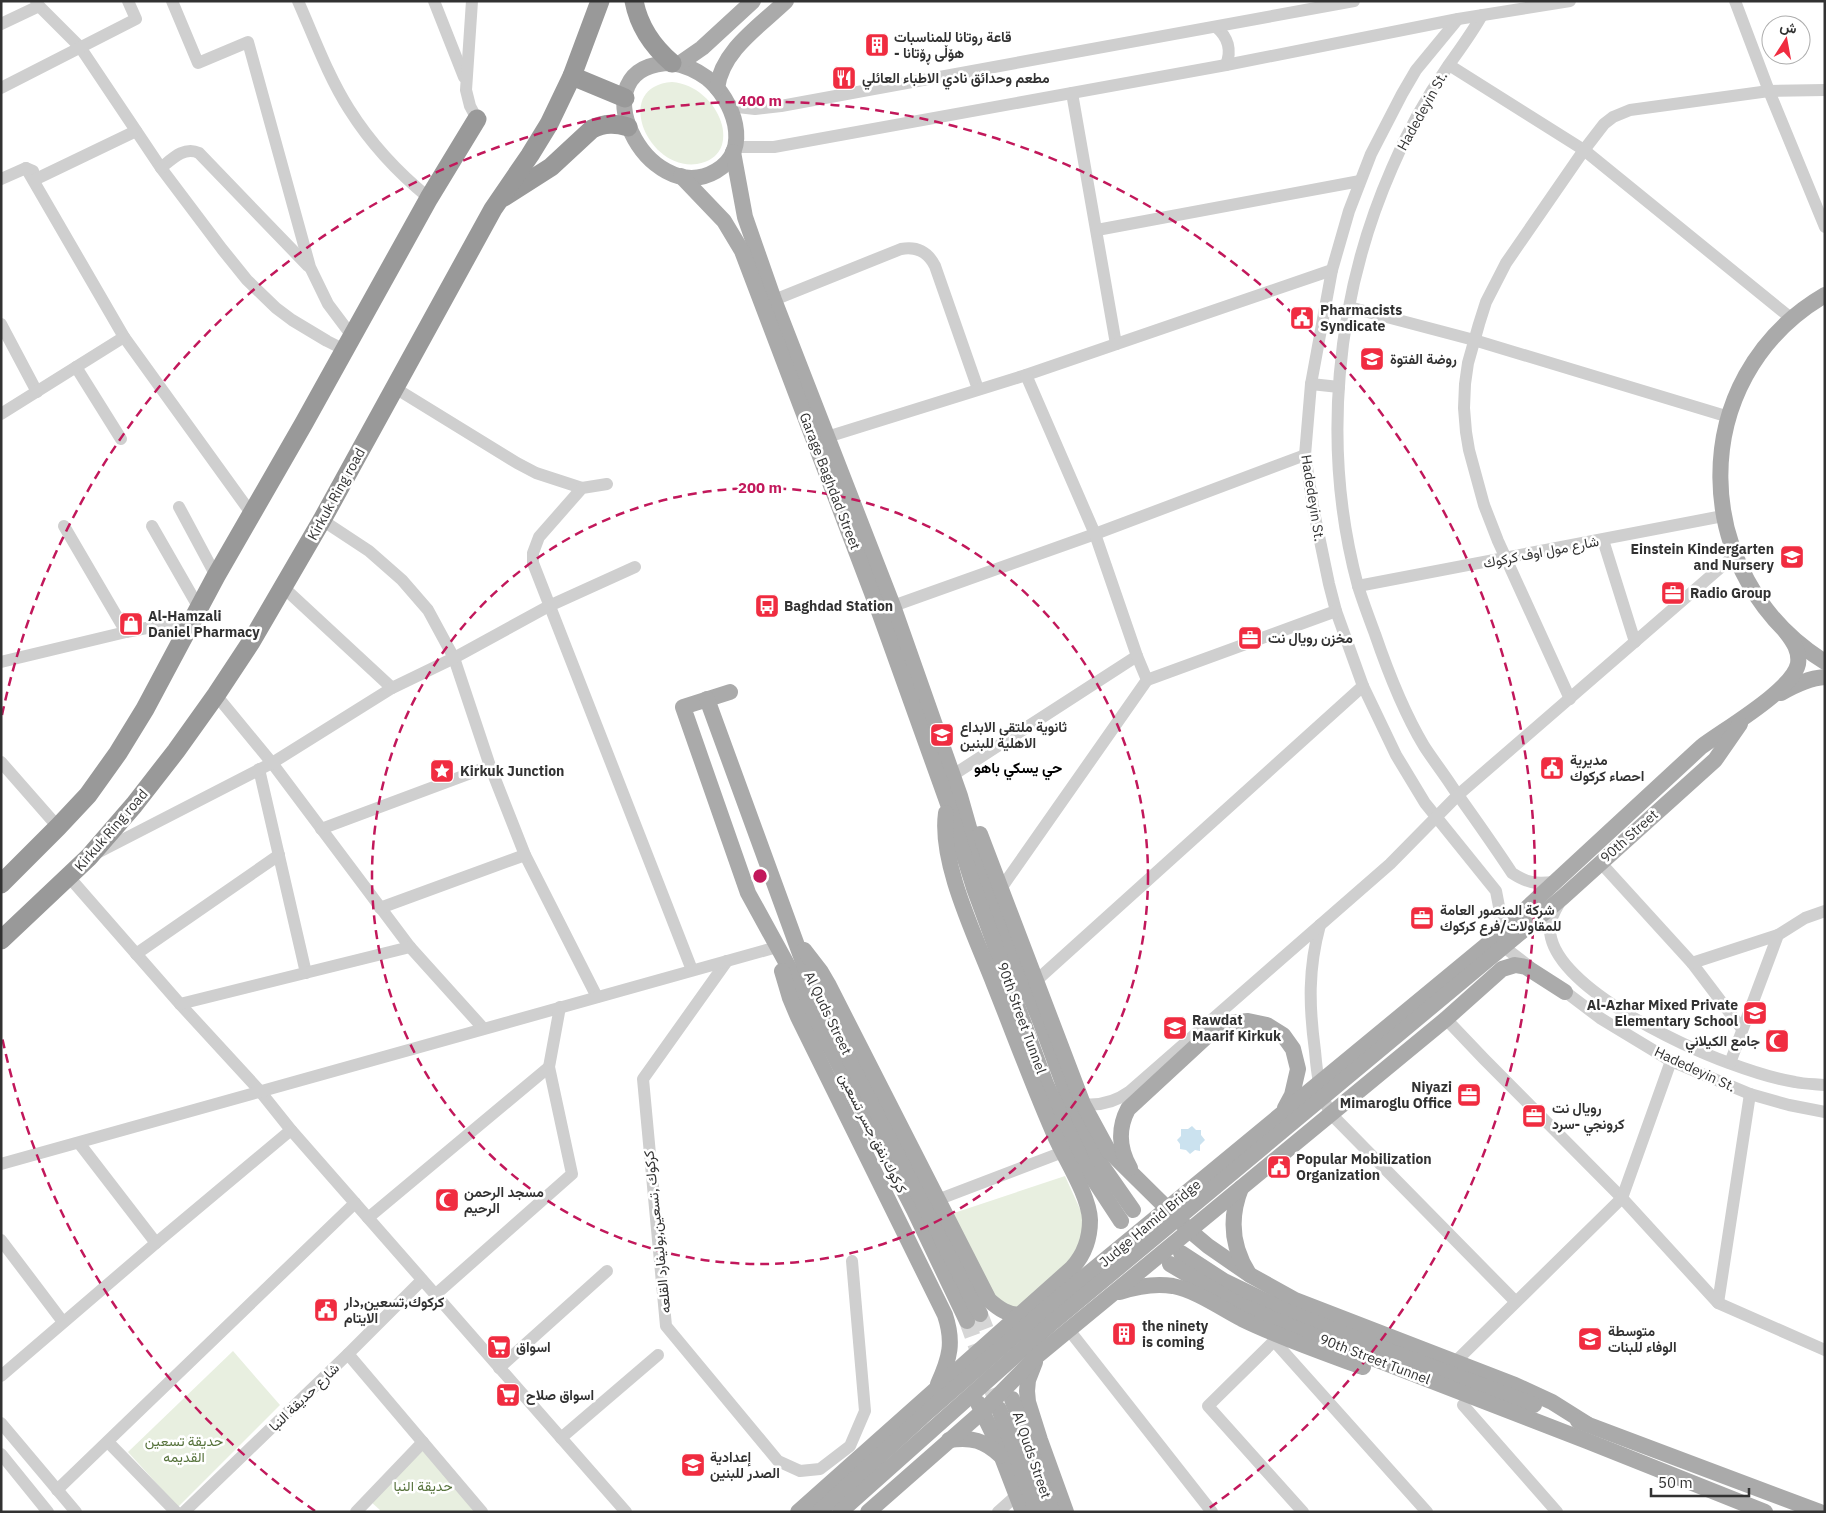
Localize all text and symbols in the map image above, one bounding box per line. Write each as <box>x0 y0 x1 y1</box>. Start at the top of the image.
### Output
north arrow <box>1761 15 1811 65</box>
text: ش <box>1779 17 1799 38</box>
place label: قاعة روتانا للمناسبات - هۆڵی ڕۆتانا <box>894 28 1012 65</box>
building icon: قاعة روتانا للمناسبات - هۆڵی ڕۆتانا <box>864 32 890 58</box>
restaurant icon: مطعم وحدائق نادي الاطباء العائلي <box>831 65 857 91</box>
street label: Hadedeyin St. <box>1393 68 1451 154</box>
place label: مطعم وحدائق نادي الاطباء العائلي <box>862 69 1050 90</box>
text: 400 m <box>738 91 782 110</box>
place label: Pharmacists Syndicate <box>1320 301 1402 335</box>
public building icon: Pharmacists Syndicate <box>1289 305 1315 331</box>
school or university icon: روضة الفتوة <box>1359 346 1385 372</box>
place label: روضة الفتوة <box>1390 350 1457 368</box>
street label: Garage Baghdad Street <box>796 410 864 552</box>
street label: Kirkuk Ring road <box>303 445 369 543</box>
street label: Hadedeyin St. <box>1297 453 1329 543</box>
text: 200 m <box>738 478 782 497</box>
street label: شارع مول اوف كركوك <box>1482 532 1601 574</box>
place label: Einstein Kindergarten and Nursery <box>1631 540 1775 574</box>
school or university icon: Einstein Kindergarten and Nursery <box>1779 544 1805 570</box>
office icon: Radio Group <box>1660 580 1686 606</box>
place label: Radio Group <box>1690 584 1771 602</box>
bus stop icon: Baghdad Station <box>754 593 780 619</box>
place label: Baghdad Station <box>784 597 893 615</box>
place label: Al-Hamzali Daniel Pharmacy <box>148 607 260 641</box>
shop icon: Al-Hamzali Daniel Pharmacy <box>118 611 144 637</box>
office icon: مخزن رويال نت <box>1237 625 1263 651</box>
place label: مخزن رويال نت <box>1268 629 1353 647</box>
place label: ثانوية ملتقى الابداع الاهلية للبنين <box>960 718 1067 752</box>
school or university icon: ثانوية ملتقى الابداع الاهلية للبنين <box>929 722 955 748</box>
place label: مديرية احصاء كركوك <box>1570 751 1644 785</box>
public building icon: مديرية احصاء كركوك <box>1539 755 1565 781</box>
place icon: Kirkuk Junction <box>429 758 455 784</box>
district label: حي يسكي باهو <box>974 758 1062 781</box>
place label: Kirkuk Junction <box>460 762 564 780</box>
street label: Kirkuk Ring road <box>70 785 152 875</box>
street label: 90th Street <box>1596 805 1662 867</box>
centre of rings <box>751 867 769 885</box>
place label: شركة المنصور العامة للمقاولات/فرع كركوك <box>1440 901 1562 936</box>
office icon: شركة المنصور العامة للمقاولات/فرع كركوك <box>1409 905 1435 931</box>
street label: 90th Street Tunnel <box>993 960 1051 1076</box>
street label: Al Quds Street <box>800 968 856 1058</box>
place label: Al-Azhar Mixed Private Elementary School <box>1587 996 1738 1030</box>
school or university icon: Al-Azhar Mixed Private Elementary School <box>1742 1000 1768 1026</box>
place label: Rawdat Maarif Kirkuk <box>1192 1011 1282 1045</box>
school or university icon: Rawdat Maarif Kirkuk <box>1162 1015 1188 1041</box>
mosque icon: جامع الكيلاني <box>1764 1028 1790 1054</box>
place label: جامع الكيلاني <box>1685 1032 1760 1053</box>
street label: Hadedeyin St. <box>1652 1042 1738 1096</box>
street label: كركوك,نفق جسر تسعين <box>835 1070 911 1196</box>
place label: Niyazi Mimaroglu Office <box>1340 1078 1452 1112</box>
office icon: Niyazi Mimaroglu Office <box>1456 1082 1482 1108</box>
place label: رويال نت كرونجي -سرد <box>1552 1099 1625 1136</box>
office icon: رويال نت كرونجي -سرد <box>1521 1103 1547 1129</box>
street label: كركوك ,تسعين,بوليفارد القلعه <box>640 1150 674 1314</box>
place label: Popular Mobilization Organization <box>1296 1150 1432 1184</box>
public building icon: Popular Mobilization Organization <box>1266 1154 1292 1180</box>
street label: Judge Hamid Bridge <box>1096 1175 1205 1271</box>
place label: مسجد الرحمن الرحيم <box>464 1183 544 1217</box>
mosque icon: مسجد الرحمن الرحيم <box>434 1187 460 1213</box>
place label: كركوك,تسعين,دار الايتام <box>343 1293 444 1327</box>
public building icon: كركوك,تسعين,دار الايتام <box>313 1297 339 1323</box>
place label: the ninety is coming <box>1142 1317 1209 1351</box>
building icon: the ninety is coming <box>1111 1321 1137 1347</box>
place label: متوسطة الوفاء للبنات <box>1608 1322 1677 1356</box>
school or university icon: متوسطة الوفاء للبنات <box>1577 1326 1603 1352</box>
street label: 90th Street Tunnel <box>1317 1330 1433 1388</box>
supermarket icon: اسواق <box>486 1334 512 1360</box>
place label: اسواق <box>516 1338 551 1356</box>
street label: شارع حديقة النبا <box>265 1359 344 1436</box>
supermarket icon: اسواق صلاح <box>495 1382 521 1408</box>
place label: اسواق صلاح <box>526 1386 594 1405</box>
street label: Al Quds Street <box>1009 1409 1055 1501</box>
park label: حديقة تسعين القديمه <box>145 1432 223 1466</box>
place label: إعدادية الصدر للبنين <box>710 1448 780 1482</box>
school or university icon: إعدادية الصدر للبنين <box>680 1452 706 1478</box>
scale bar <box>1651 1466 1748 1498</box>
text: 50 m <box>1658 1473 1693 1492</box>
park label: حديقة النبا <box>393 1477 453 1495</box>

